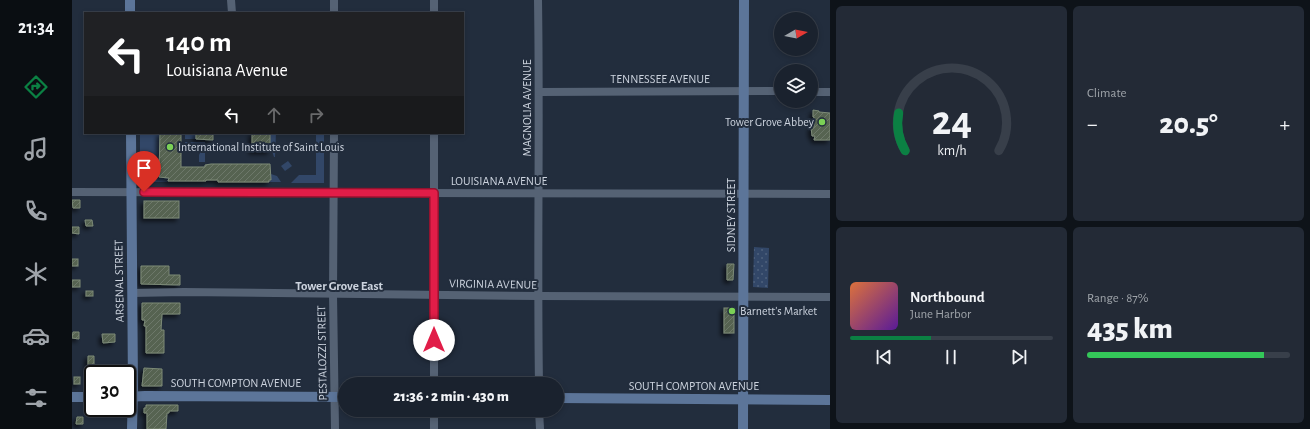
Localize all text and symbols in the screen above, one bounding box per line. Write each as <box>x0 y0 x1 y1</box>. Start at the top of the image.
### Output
north arrow <box>774 12 818 56</box>
map controls <box>774 12 818 108</box>
text: 21:34 <box>18 19 54 37</box>
icon: left <box>100 28 152 80</box>
text: 140 m <box>166 29 232 57</box>
street label: MAGNOLIA AVENUE <box>521 59 533 156</box>
text: Louisiana Avenue <box>166 62 288 80</box>
button: layers <box>774 64 818 108</box>
icon: directions <box>22 73 50 101</box>
street label: TENNESSEE AVENUE <box>610 73 710 85</box>
text: Climate <box>1087 87 1126 100</box>
text: 24 <box>931 101 972 142</box>
icon: left <box>221 104 243 126</box>
icon: ahead <box>263 104 285 126</box>
icon: right <box>305 104 327 126</box>
text: 20.5° <box>1159 109 1218 139</box>
text: − <box>1087 113 1098 135</box>
text: + <box>1279 113 1290 135</box>
place label: Tower Grove Abbey <box>725 116 814 129</box>
marker: Tower Grove Abbey <box>817 117 827 127</box>
icon: music <box>22 135 50 163</box>
place label: International Institute of Saint Louis <box>178 141 344 153</box>
marker: International Institute of Saint Louis <box>165 142 175 152</box>
text: km/h <box>937 144 966 158</box>
pin <box>127 151 161 192</box>
icon: arrive <box>133 157 155 179</box>
street label: LOUISIANA AVENUE <box>451 175 547 187</box>
street label: SIDNEY STREET <box>725 178 737 252</box>
icon: phone <box>22 197 50 225</box>
street label: ARSENAL STREET <box>112 239 126 322</box>
icon: climate <box>22 260 50 288</box>
street label: VIRGINIA AVENUE <box>449 277 537 291</box>
district label: Tower Grove East <box>295 280 383 293</box>
text: Northbound <box>910 290 985 305</box>
text: Range · 87% <box>1087 292 1148 305</box>
street label: PESTALOZZI STREET <box>315 305 329 401</box>
place label: Barnett’s Market <box>740 305 817 317</box>
marker: Barnett’s Market <box>727 306 737 316</box>
text: June Harbor <box>910 308 971 321</box>
text: 435 km <box>1087 314 1173 344</box>
position arrow <box>413 319 455 361</box>
icon: car <box>22 322 50 350</box>
icon: previous <box>873 346 895 368</box>
icon: pause <box>940 346 962 368</box>
icon: next <box>1008 346 1030 368</box>
speed limit sign: 30 <box>84 365 136 417</box>
street label: SOUTH COMPTON AVENUE <box>171 377 301 389</box>
street label: SOUTH COMPTON AVENUE <box>629 380 759 392</box>
icon: filters <box>22 384 50 412</box>
text: 21:36 · 2 min · 430 m <box>393 389 509 404</box>

